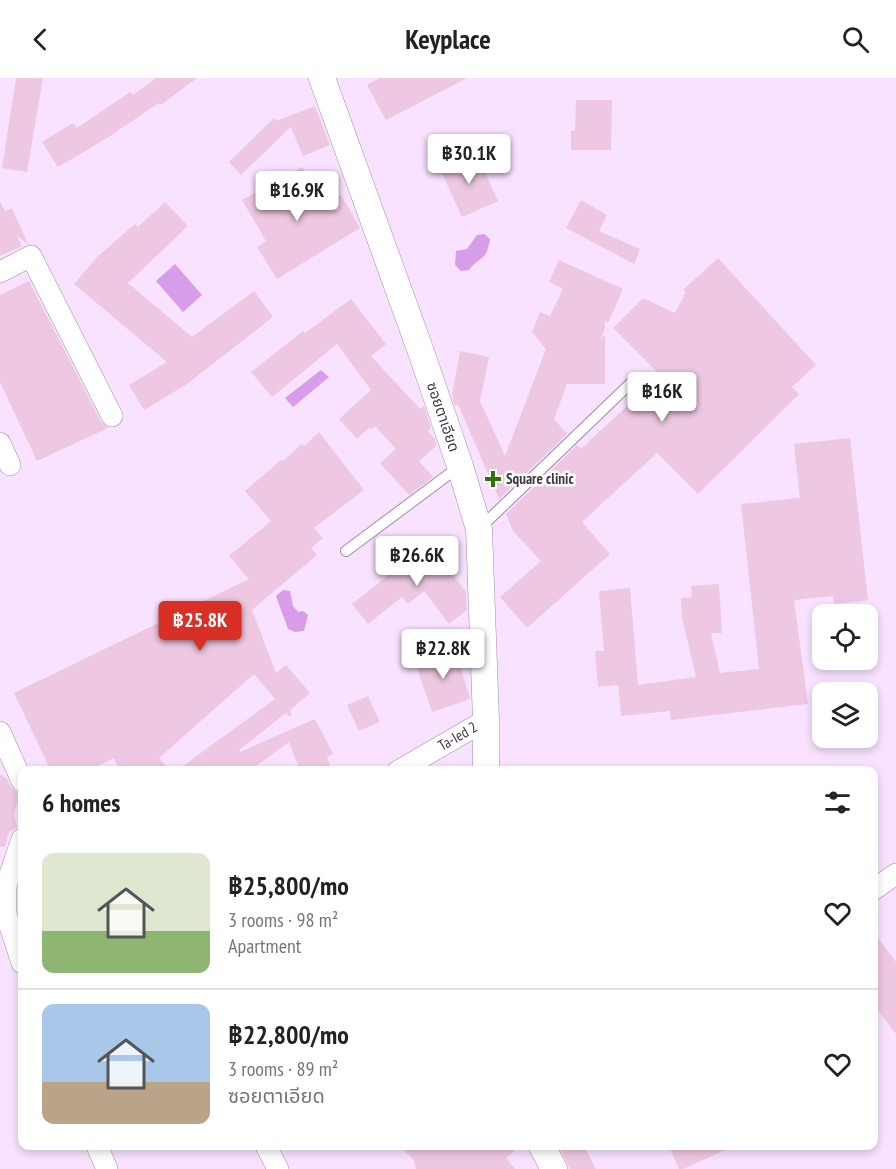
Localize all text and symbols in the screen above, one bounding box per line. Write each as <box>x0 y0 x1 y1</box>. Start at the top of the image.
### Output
text: Keyplace <box>405 22 491 56</box>
icon: back <box>24 23 57 56</box>
icon: search <box>839 23 872 56</box>
pin: ฿30.1K <box>420 134 518 185</box>
text: ฿30.1K <box>442 140 496 166</box>
pin: ฿16.9K <box>248 171 346 222</box>
text: ฿16.9K <box>270 177 324 203</box>
pin: ฿16K <box>626 372 698 423</box>
text: ฿16K <box>641 378 683 404</box>
street label: ซอยตาเอียด <box>423 379 464 454</box>
place label: Square clinic <box>506 469 574 488</box>
marker: Square clinic <box>484 470 502 488</box>
pin: ฿26.6K <box>368 536 466 587</box>
text: ฿26.6K <box>390 542 444 568</box>
pin: ฿25.8K <box>151 601 249 652</box>
map controls <box>812 604 878 748</box>
button: locate <box>812 604 878 670</box>
text: ฿25.8K <box>173 607 227 633</box>
pin: ฿22.8K <box>394 629 492 680</box>
text: ฿22.8K <box>416 635 470 661</box>
button: layers <box>812 682 878 748</box>
street label: Ta-Ied 2 <box>435 717 480 755</box>
text: 6 homes <box>42 786 120 819</box>
icon: filters <box>821 786 854 819</box>
text: ฿25,800/mo <box>228 869 349 902</box>
icon: home <box>90 877 162 949</box>
icon: heart <box>821 897 854 930</box>
text: 3 rooms · 98 m² <box>228 907 338 933</box>
text: Apartment <box>228 933 301 959</box>
text: ฿22,800/mo <box>228 1018 349 1051</box>
icon: home <box>90 1028 162 1100</box>
icon: heart <box>821 1048 854 1081</box>
text: 3 rooms · 89 m² <box>228 1056 338 1082</box>
text: ซอยตาเอียด <box>228 1083 325 1109</box>

